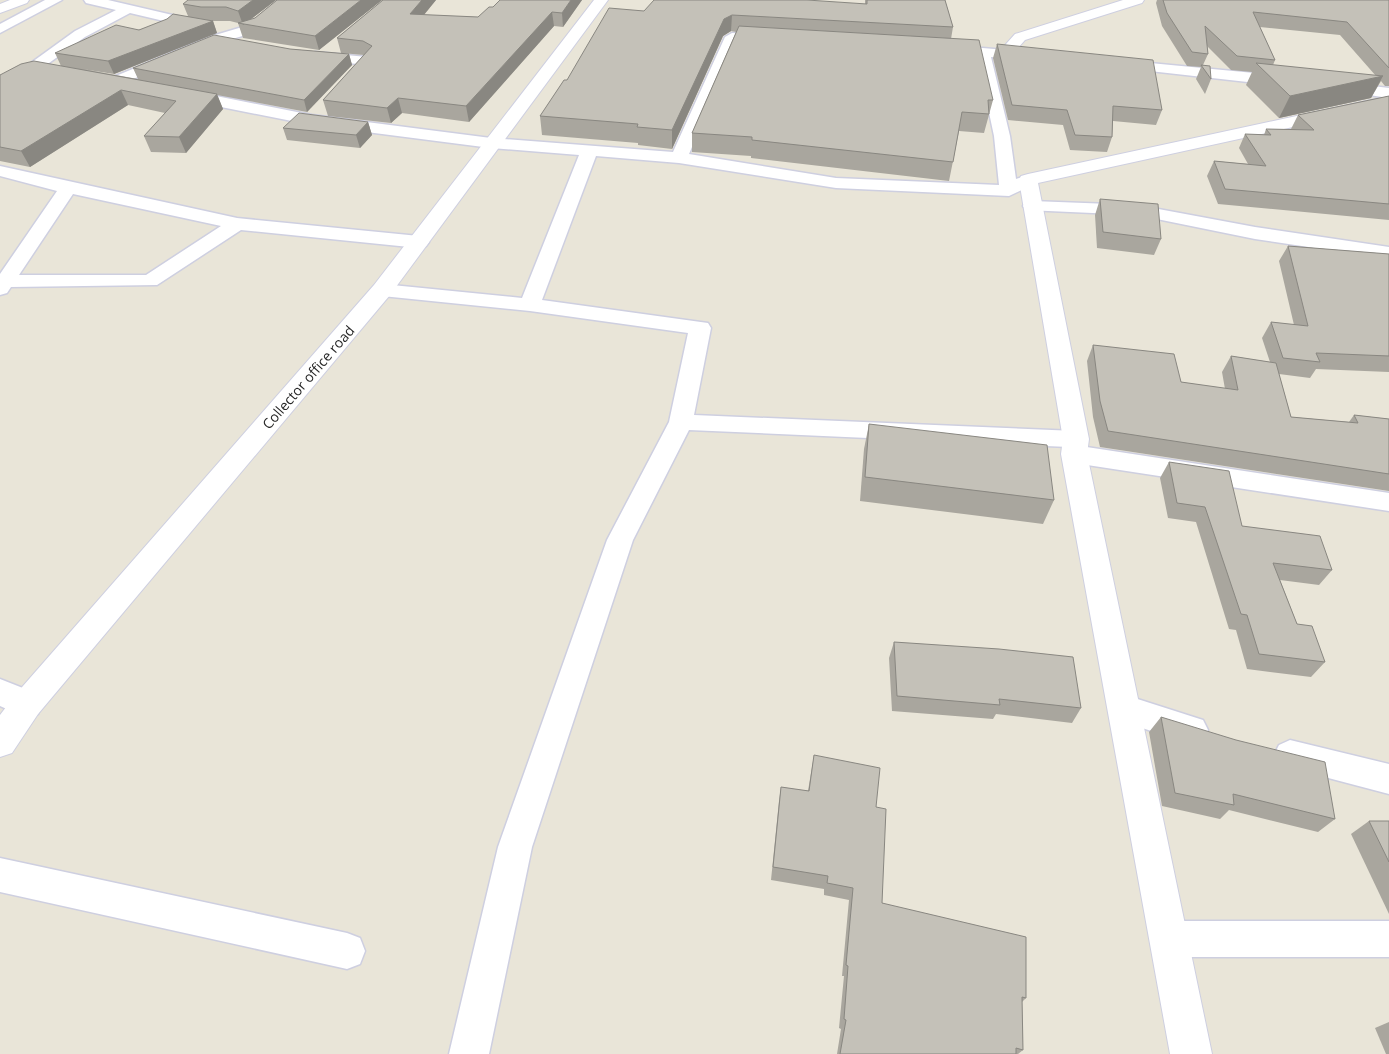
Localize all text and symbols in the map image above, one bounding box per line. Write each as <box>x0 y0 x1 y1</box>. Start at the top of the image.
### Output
street label: Collector office road <box>258 321 358 433</box>

